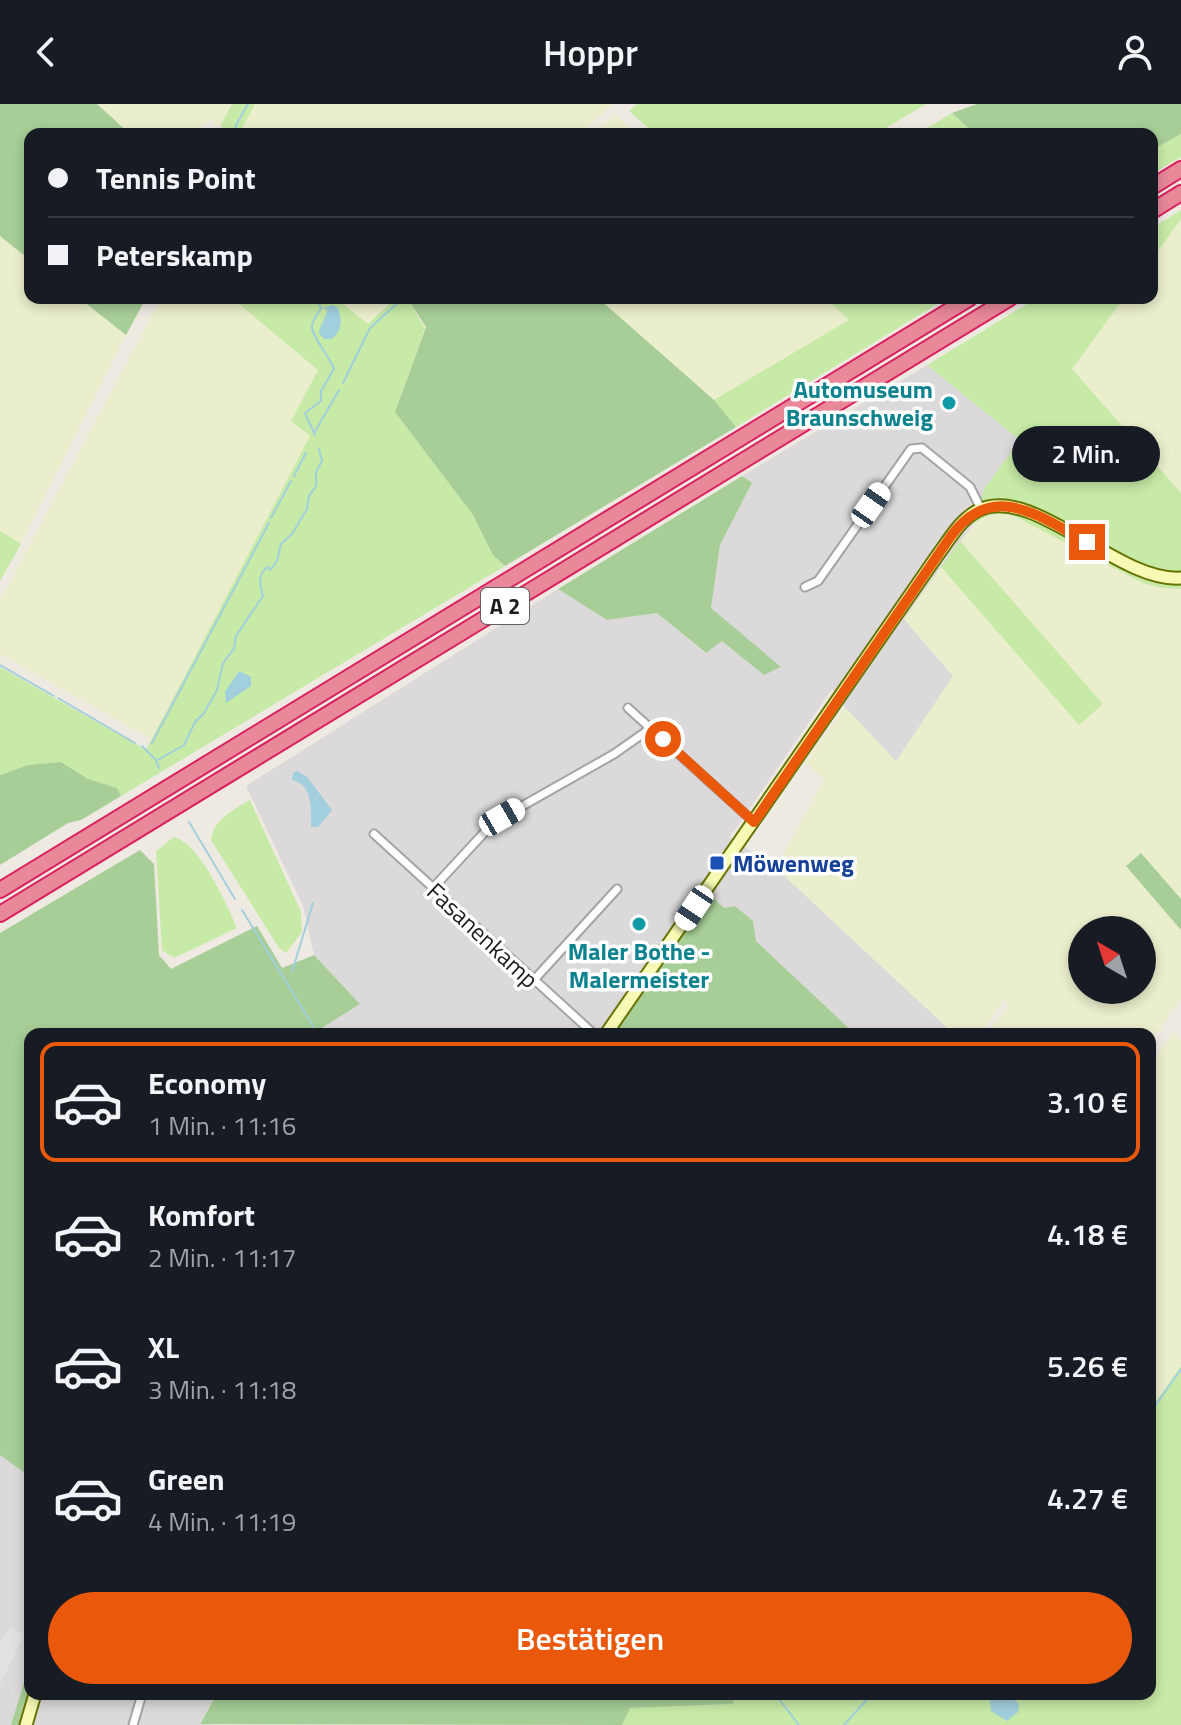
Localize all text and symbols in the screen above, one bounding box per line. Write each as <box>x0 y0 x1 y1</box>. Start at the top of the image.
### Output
text: Hoppr <box>543 25 638 80</box>
icon: back <box>24 30 68 74</box>
icon: person <box>1113 30 1157 74</box>
text: Tennis Point <box>96 155 256 201</box>
text: Peterskamp <box>96 232 253 278</box>
place label: Automuseum Braunschweig <box>786 371 933 435</box>
marker: Automuseum Braunschweig <box>940 394 958 412</box>
callout: 2 Min. <box>1013 426 1161 482</box>
text: 2 Min. <box>1051 434 1121 473</box>
car <box>847 478 895 532</box>
route end <box>1069 524 1105 560</box>
road number: A 2 <box>481 588 529 624</box>
route start <box>645 721 681 757</box>
car <box>475 795 529 839</box>
place label: Möwenweg <box>733 845 854 881</box>
marker: Möwenweg <box>708 854 726 872</box>
street label: Fasanenkamp <box>419 874 547 996</box>
car <box>671 881 717 935</box>
marker: Maler Bothe - Malermeister <box>630 915 648 933</box>
north arrow <box>1068 916 1156 1004</box>
map controls <box>1068 916 1156 1004</box>
place label: Maler Bothe - Malermeister <box>568 933 710 997</box>
text: Economy <box>148 1060 266 1106</box>
icon: car <box>52 1066 124 1138</box>
text: 3.10 € <box>1047 1079 1128 1125</box>
text: 1 Min. · 11:16 <box>148 1106 296 1145</box>
text: Komfort <box>148 1192 255 1238</box>
icon: car <box>52 1198 124 1270</box>
text: 4.18 € <box>1047 1211 1128 1257</box>
text: 2 Min. · 11:17 <box>148 1238 296 1277</box>
text: XL <box>148 1324 179 1370</box>
icon: car <box>52 1330 124 1402</box>
text: 5.26 € <box>1047 1343 1128 1389</box>
text: 3 Min. · 11:18 <box>148 1370 296 1409</box>
text: Green <box>148 1456 225 1502</box>
icon: car <box>52 1462 124 1534</box>
text: 4.27 € <box>1047 1475 1128 1521</box>
text: 4 Min. · 11:19 <box>148 1502 296 1541</box>
button: Bestätigen <box>48 1592 1132 1684</box>

